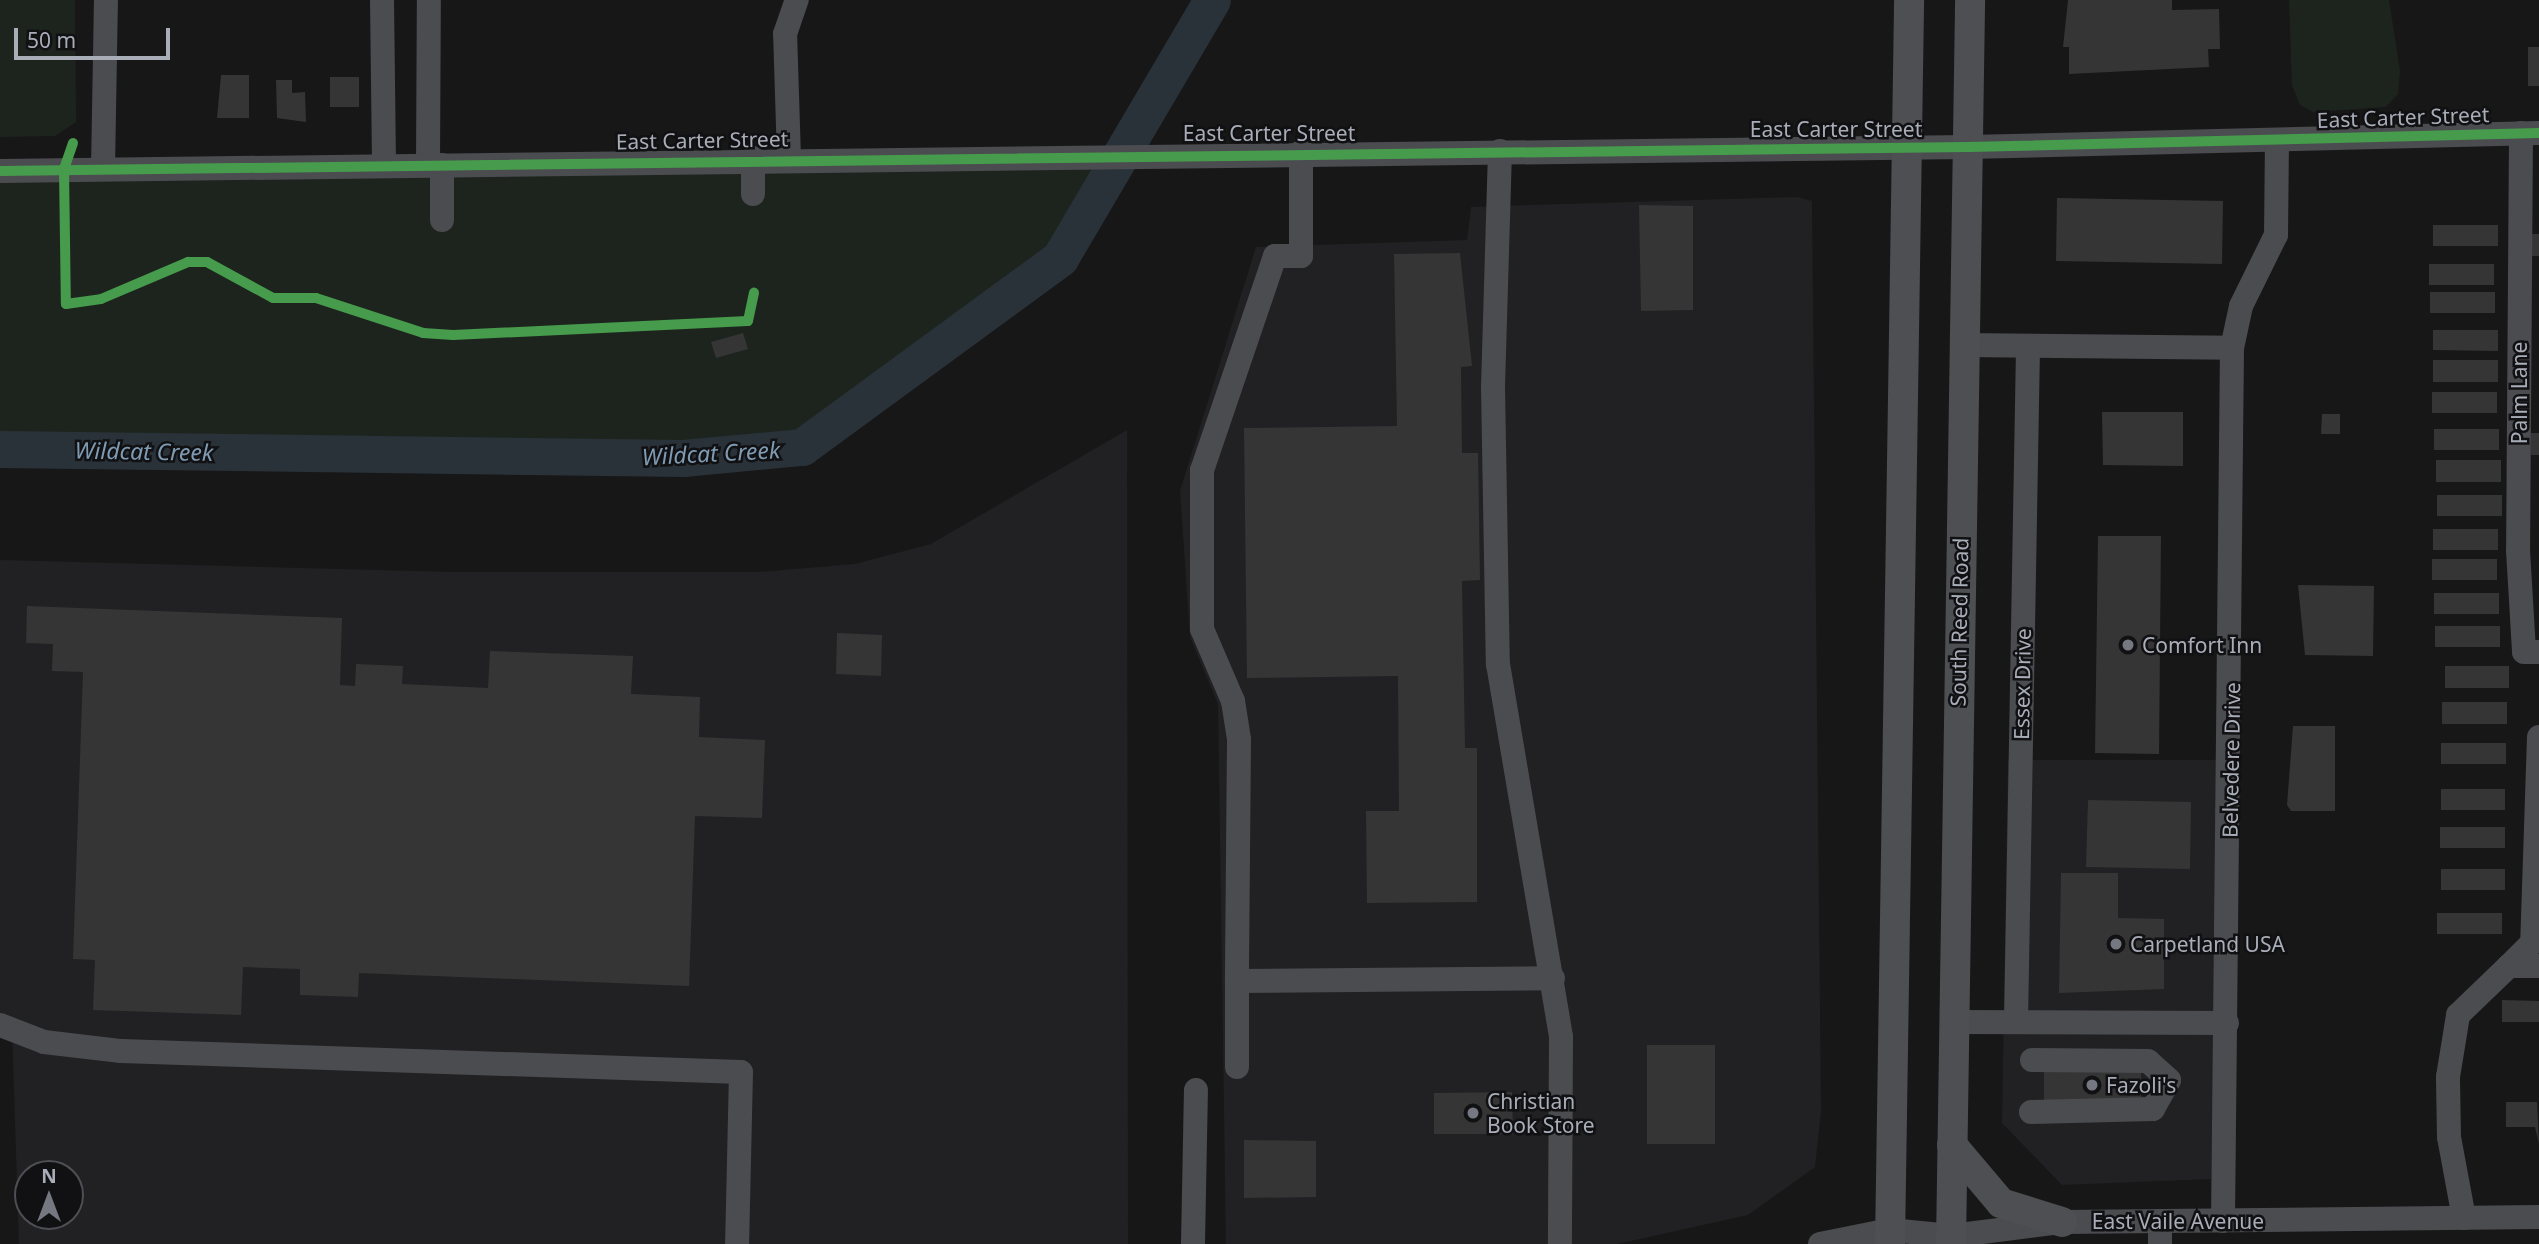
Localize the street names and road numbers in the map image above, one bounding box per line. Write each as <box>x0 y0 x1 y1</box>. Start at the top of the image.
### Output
street label: East Carter Street <box>2316 101 2490 133</box>
street label: East Carter Street <box>1750 116 1922 142</box>
street label: East Carter Street <box>1183 120 1355 146</box>
street label: East Carter Street <box>616 126 788 154</box>
street label: Palm Lane <box>2506 342 2532 444</box>
street label: South Reed Road <box>1945 537 1973 707</box>
street label: Essex Drive <box>2008 628 2036 740</box>
street label: Belvedere Drive <box>2217 682 2245 838</box>
street label: East Vaile Avenue <box>2092 1208 2264 1234</box>

